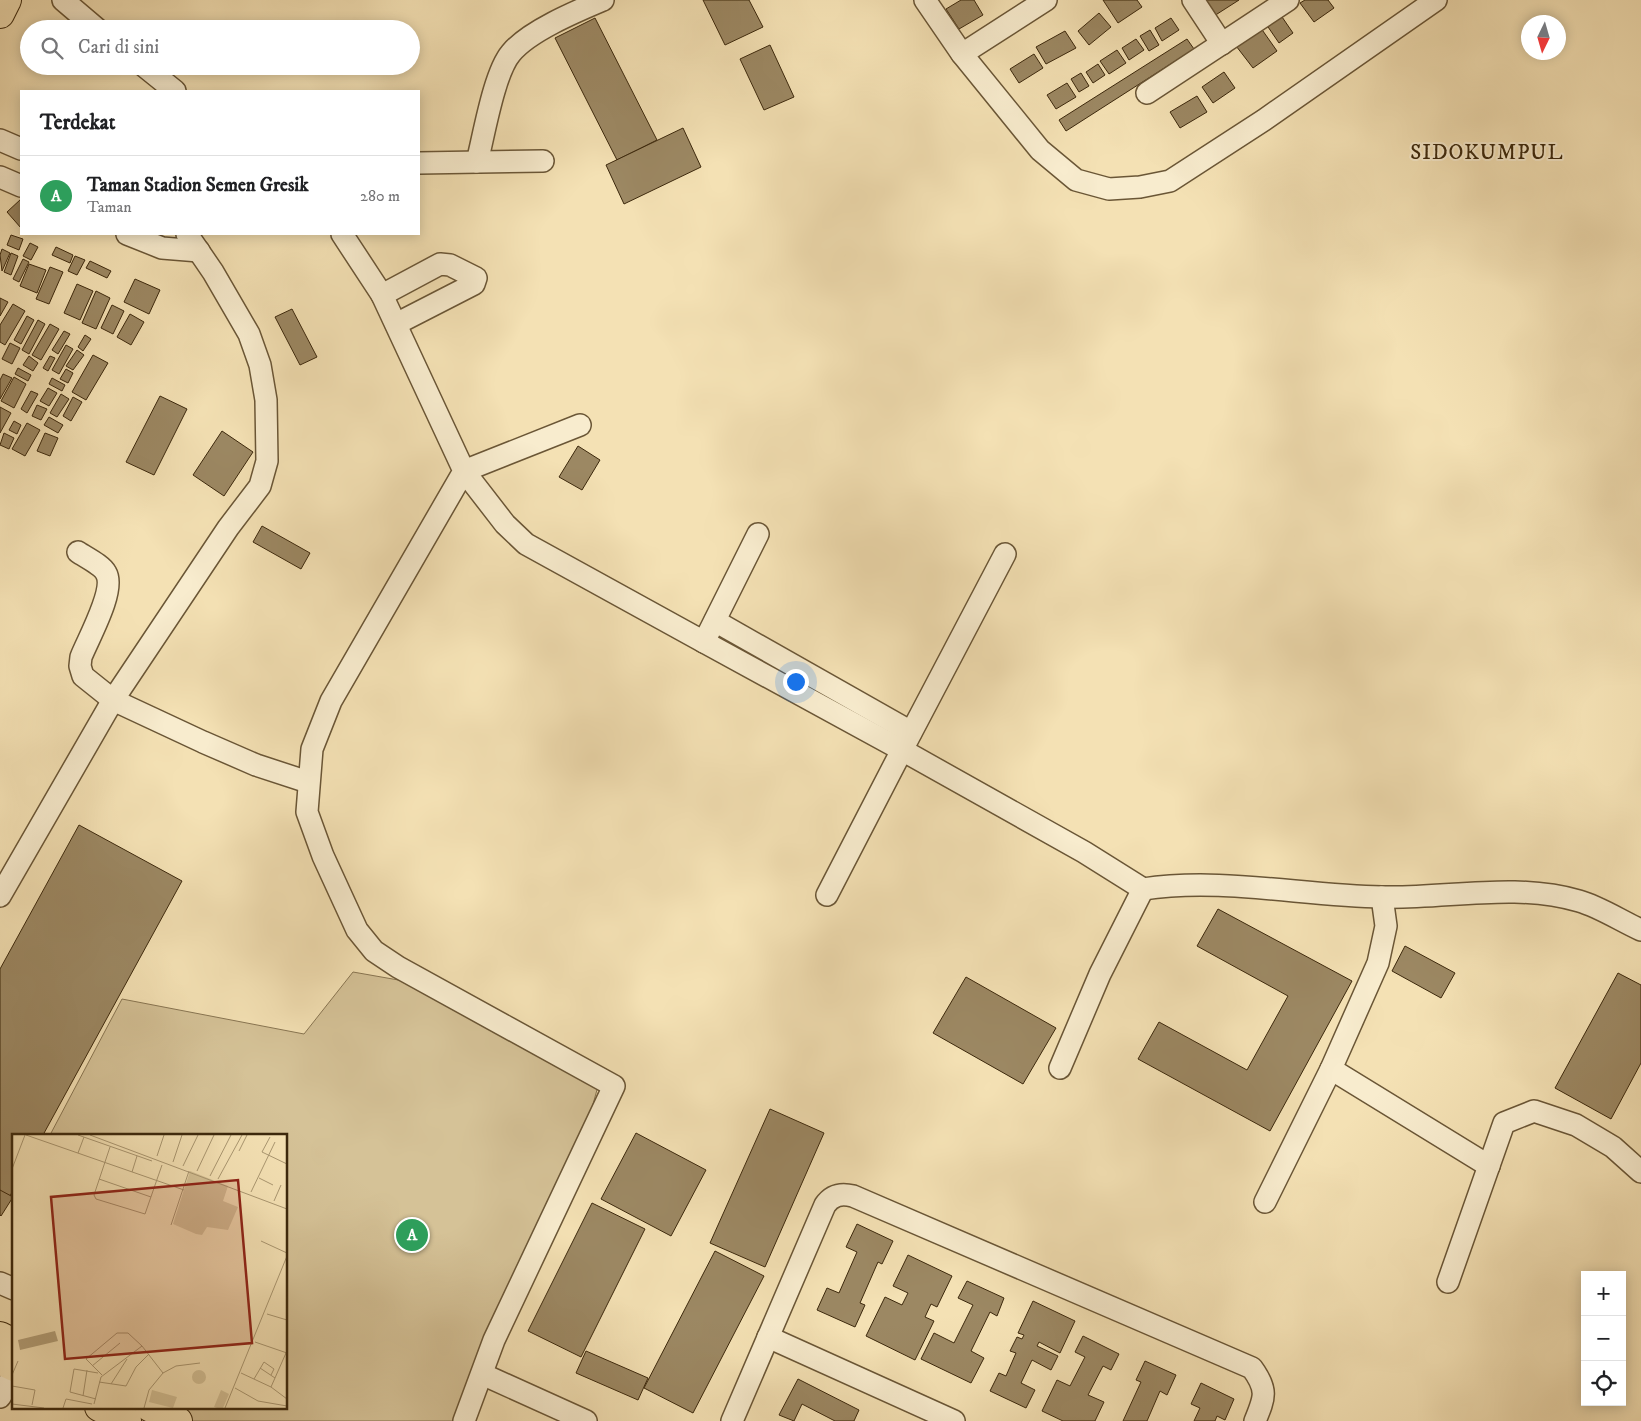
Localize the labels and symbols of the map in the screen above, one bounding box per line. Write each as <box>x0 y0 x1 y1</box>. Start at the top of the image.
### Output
north arrow <box>1521 15 1566 60</box>
district label: SIDOKUMPUL <box>1410 140 1564 166</box>
your location <box>783 669 809 695</box>
inset map <box>12 1134 288 1408</box>
pin: A <box>396 1216 428 1254</box>

